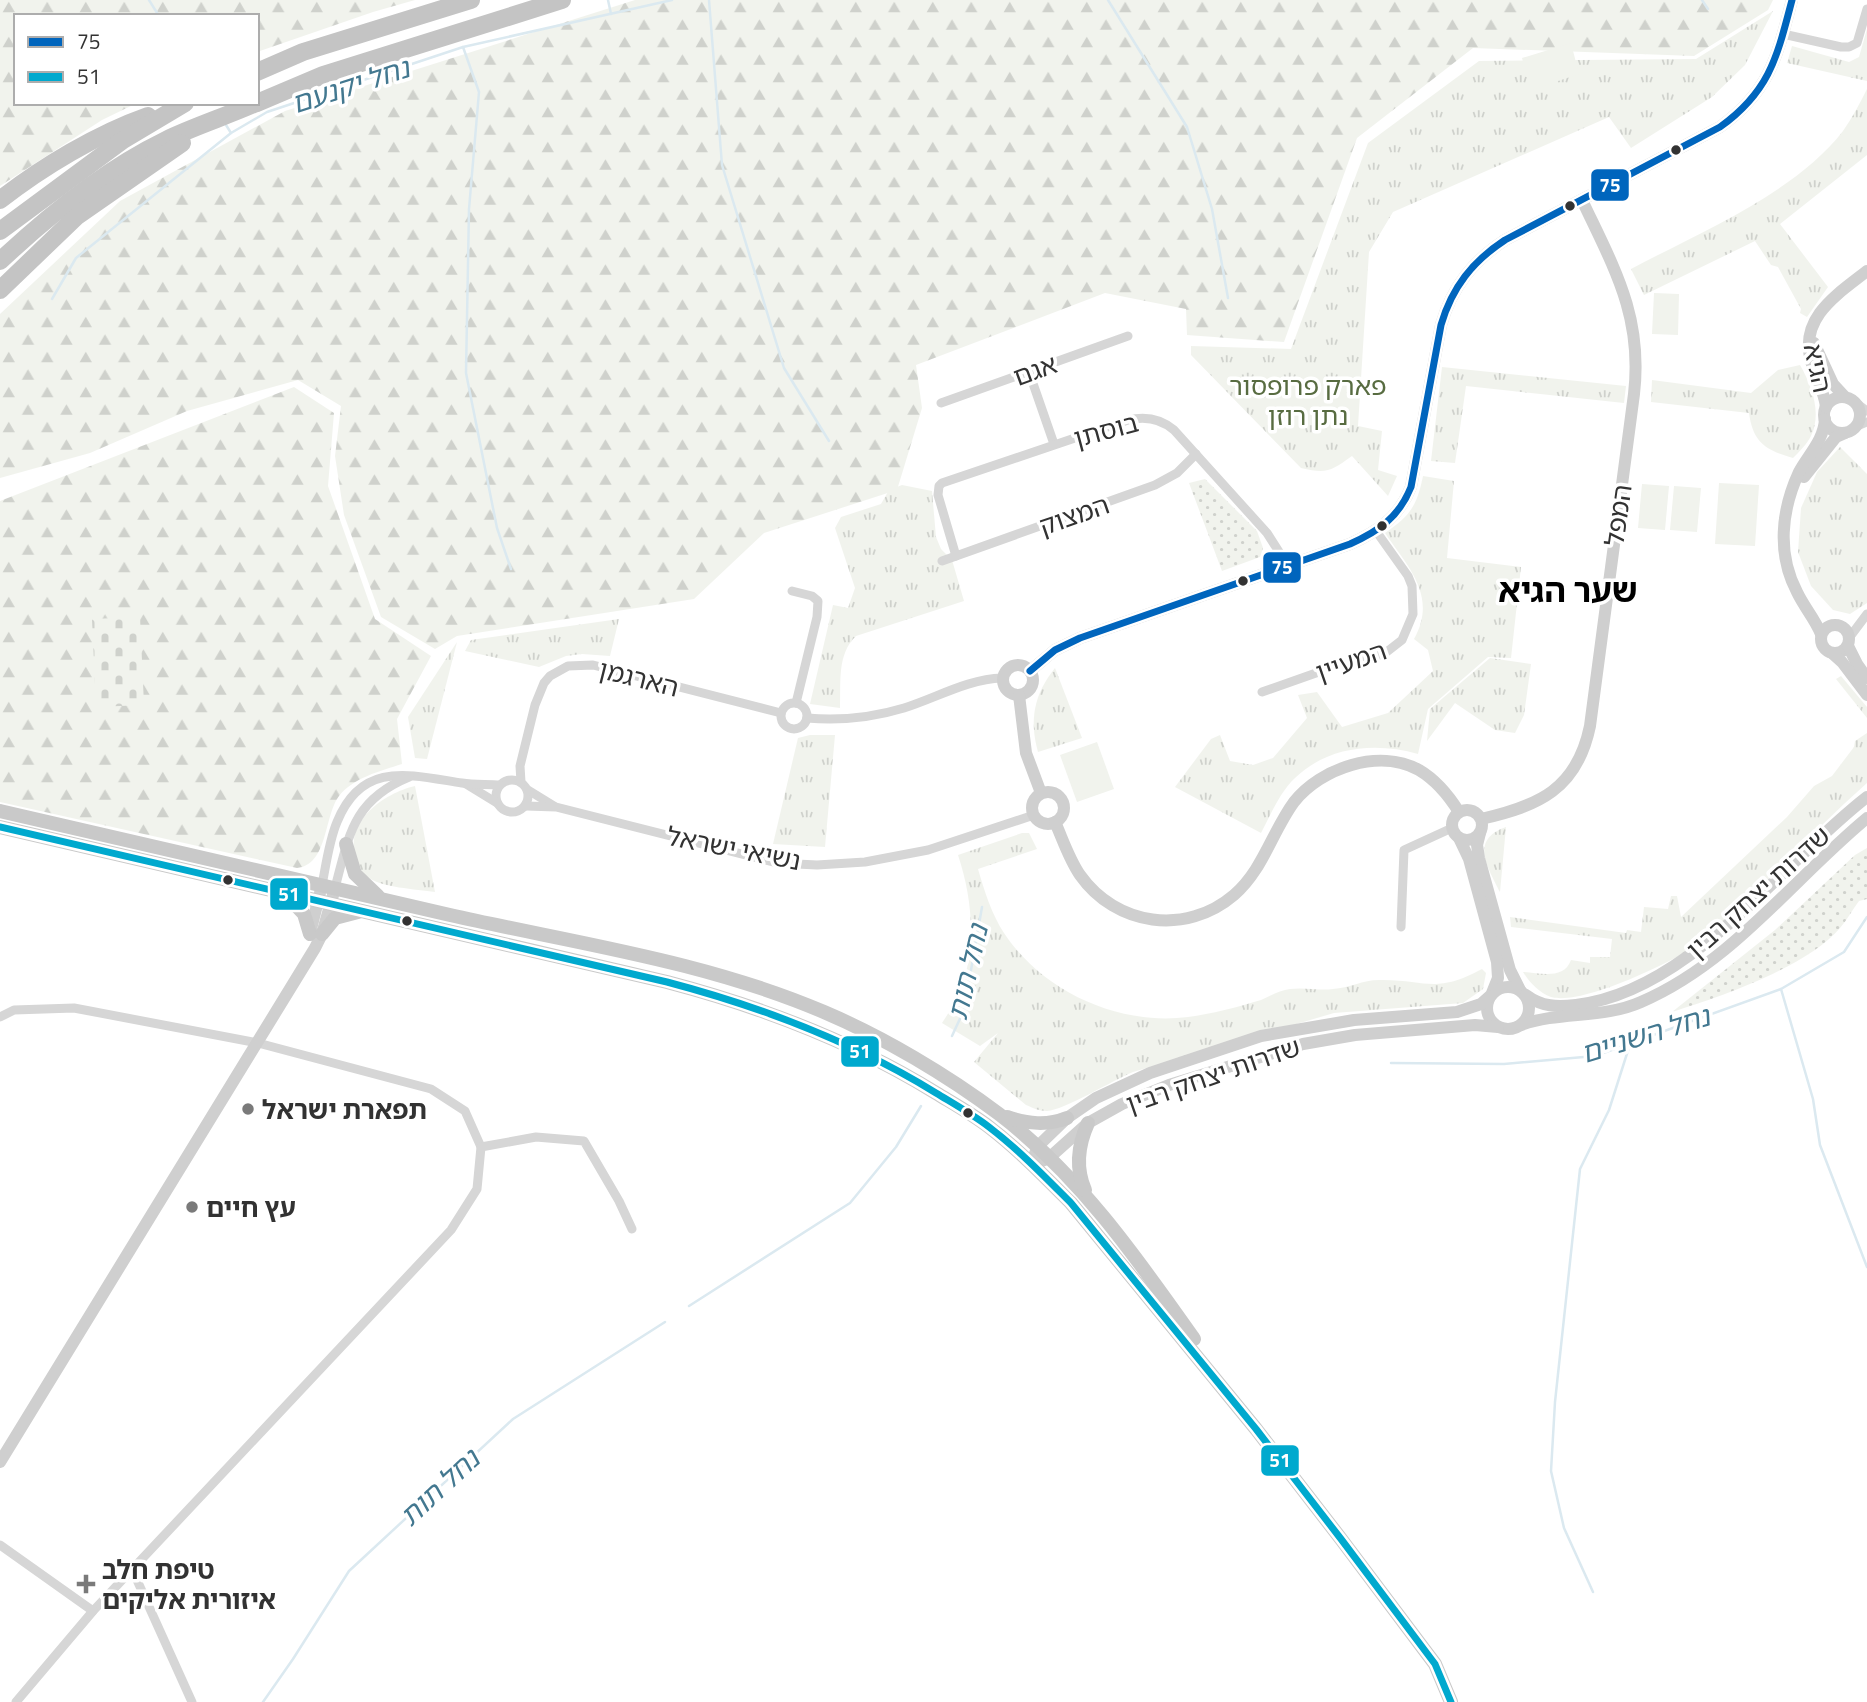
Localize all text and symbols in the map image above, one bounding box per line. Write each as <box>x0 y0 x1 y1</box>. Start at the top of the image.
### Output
legend <box>14 14 259 105</box>
text: 75 <box>77 25 101 57</box>
water label: נחל יקנעם <box>285 45 417 124</box>
text: 51 <box>77 60 101 92</box>
unlabelled marker <box>1669 143 1683 157</box>
line badge: 75 <box>1590 168 1630 202</box>
text: 75 <box>1599 170 1621 199</box>
unlabelled marker <box>1563 199 1577 213</box>
street label: הגיא <box>1794 340 1842 396</box>
street label: אגם <box>1008 344 1062 396</box>
park label: פארק פרופסור נתן רוזן <box>1229 366 1387 435</box>
street label: בוסתן <box>1069 403 1143 457</box>
street label: המפל <box>1594 482 1642 548</box>
street label: המצוק <box>1034 485 1114 545</box>
unlabelled marker <box>1375 519 1389 533</box>
line badge: 75 <box>1262 551 1302 584</box>
text: 75 <box>1271 552 1293 581</box>
district label: שער הגיא <box>1498 565 1638 615</box>
unlabelled marker <box>1236 574 1250 588</box>
street label: המעיין <box>1310 631 1392 691</box>
street label: הארגמן <box>595 649 683 707</box>
street label: נשיאי ישראל <box>664 816 804 880</box>
street label: שדרות יצחק רבין <box>1677 817 1839 967</box>
unlabelled marker <box>221 873 235 887</box>
line badge: 51 <box>269 877 309 911</box>
text: 51 <box>278 879 300 908</box>
unlabelled marker <box>400 914 414 928</box>
water label: נחל תות <box>935 918 999 1024</box>
water label: נחל השניים <box>1575 993 1717 1074</box>
street label: שדרות יצחק רבין <box>1121 1027 1305 1123</box>
line badge: 51 <box>840 1035 880 1068</box>
text: 51 <box>849 1036 871 1065</box>
place label: תפארת ישראל <box>262 1090 427 1129</box>
marker: תפארת ישראל <box>240 1101 256 1117</box>
unlabelled marker <box>961 1106 975 1120</box>
place label: עץ חיים <box>206 1188 296 1227</box>
marker: עץ חיים <box>184 1199 200 1215</box>
water label: נחל תות <box>389 1437 491 1536</box>
line badge: 51 <box>1260 1444 1300 1477</box>
text: 51 <box>1269 1445 1291 1474</box>
place label: טיפת חלב איזורית אליקים <box>102 1550 276 1619</box>
marker: טיפת חלב איזורית אליקים <box>76 1574 96 1594</box>

